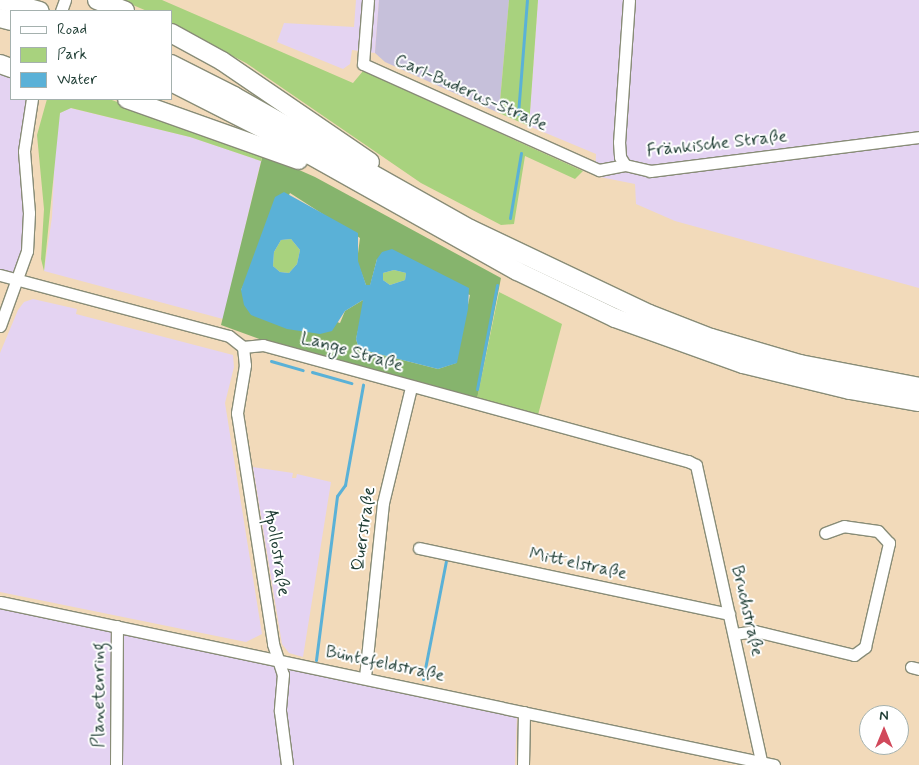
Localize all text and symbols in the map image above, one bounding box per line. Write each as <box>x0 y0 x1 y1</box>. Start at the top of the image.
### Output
legend <box>10 10 172 100</box>
text: Road <box>57 20 87 40</box>
text: Park <box>57 45 87 65</box>
street label: Carl-Buderus-Straße <box>391 50 551 136</box>
text: Water <box>57 70 97 90</box>
street label: Fränkische Straße <box>646 126 788 162</box>
street label: Lange Straße <box>298 327 406 377</box>
street label: Querstraße <box>347 485 381 573</box>
street label: Apollostraße <box>260 508 294 598</box>
street label: Mittelstraße <box>527 543 629 585</box>
street label: Bruchstraße <box>726 563 768 659</box>
street label: Büntefeldstraße <box>324 641 446 687</box>
street label: Planetenring <box>88 642 110 748</box>
north arrow <box>859 705 909 755</box>
text: N <box>879 707 889 725</box>

